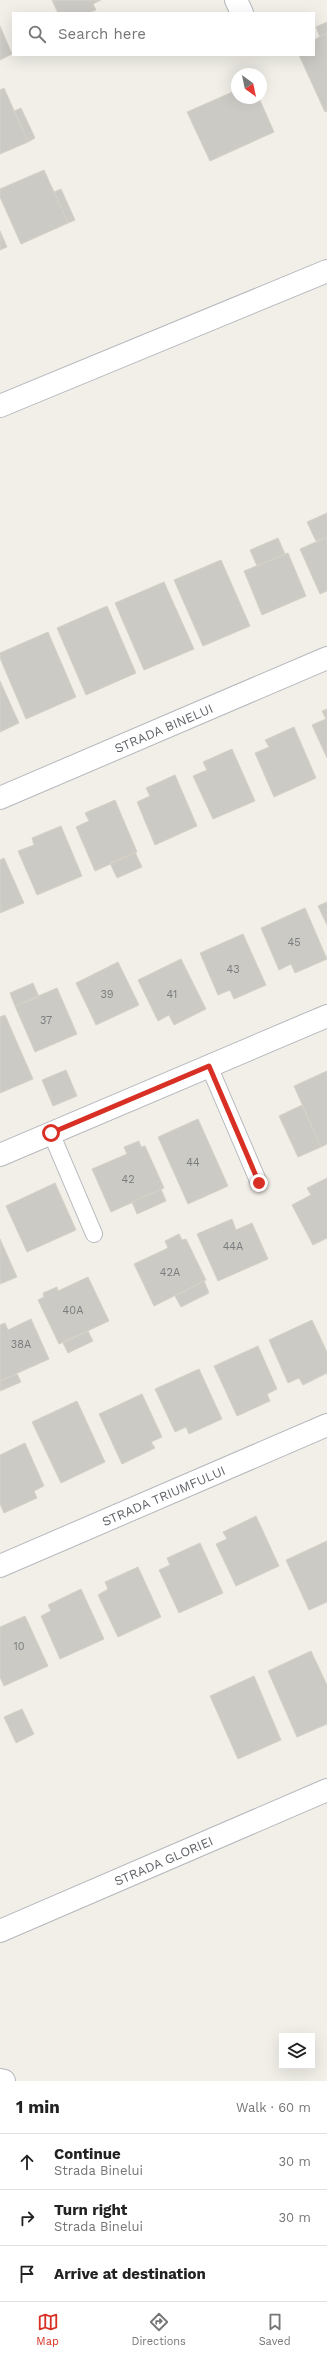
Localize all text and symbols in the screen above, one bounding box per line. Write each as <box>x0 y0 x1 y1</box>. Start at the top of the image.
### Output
search box <box>12 12 315 56</box>
icon: search <box>26 23 48 45</box>
text: Search here <box>58 25 146 43</box>
north arrow <box>231 68 267 104</box>
street label: STRADA BINELUI <box>112 701 215 756</box>
house number: 45 <box>287 936 301 949</box>
house number: 43 <box>226 963 240 976</box>
house number: 39 <box>100 988 114 1001</box>
house number: 41 <box>167 988 177 1001</box>
house number: 37 <box>40 1014 52 1027</box>
route start <box>42 1124 60 1142</box>
house number: 44 <box>186 1156 200 1169</box>
house number: 42 <box>121 1173 135 1186</box>
route end <box>250 1174 268 1192</box>
house number: 44A <box>223 1240 243 1253</box>
house number: 42A <box>160 1266 180 1279</box>
house number: 40A <box>63 1304 83 1317</box>
house number: 38A <box>11 1338 31 1351</box>
street label: STRADA TRIUMFULUI <box>100 1463 228 1529</box>
house number: 10 <box>13 1640 25 1653</box>
street label: STRADA GLORIEI <box>112 1833 215 1889</box>
map controls <box>279 2033 315 2069</box>
button: layers <box>279 2033 315 2069</box>
text: 1 min <box>16 2097 60 2117</box>
text: Walk · 60 m <box>236 2100 311 2115</box>
text: Continue <box>54 2145 121 2163</box>
icon: ahead <box>16 2151 38 2173</box>
text: 30 m <box>279 2154 311 2169</box>
text: Strada Binelui <box>54 2163 143 2178</box>
text: Turn right <box>54 2201 127 2219</box>
icon: right <box>16 2207 38 2229</box>
text: 30 m <box>279 2210 311 2225</box>
text: Strada Binelui <box>54 2219 143 2234</box>
icon: arrive <box>16 2263 38 2285</box>
text: Arrive at destination <box>54 2265 206 2283</box>
tab: Map <box>36 2311 59 2348</box>
tab: Directions <box>132 2311 186 2348</box>
tab: Saved <box>259 2311 291 2348</box>

